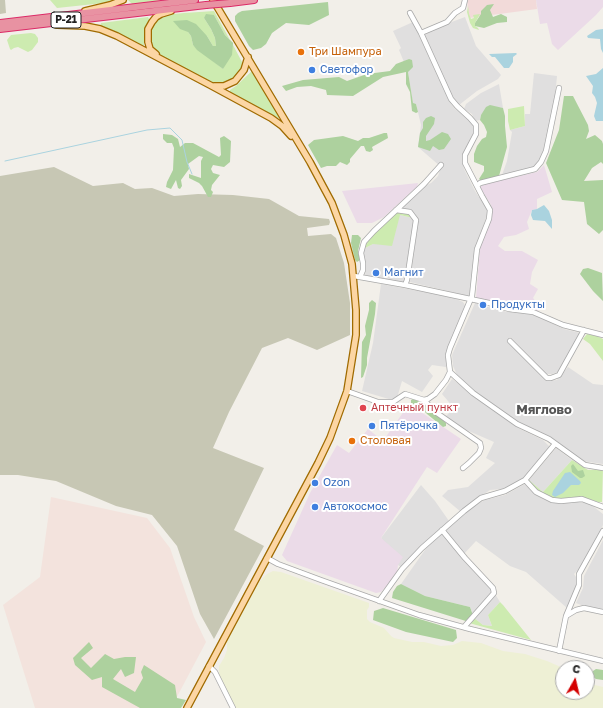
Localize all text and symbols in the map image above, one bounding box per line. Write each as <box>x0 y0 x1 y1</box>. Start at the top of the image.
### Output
road number: Р-21 <box>51 12 81 28</box>
place label: Три Шампура <box>309 45 382 59</box>
marker: Три Шампура <box>296 47 306 57</box>
place label: Светофор <box>320 63 373 77</box>
marker: Светофор <box>307 65 317 75</box>
place label: Магнит <box>384 266 424 280</box>
marker: Магнит <box>371 268 381 278</box>
place label: Продукты <box>491 298 545 312</box>
marker: Продукты <box>478 300 488 310</box>
place label: Аптечный пункт <box>371 401 458 415</box>
district label: Мяглово <box>516 402 572 418</box>
marker: Аптечный пункт <box>358 403 368 413</box>
place label: Пятёрочка <box>380 419 438 433</box>
marker: Пятёрочка <box>367 421 377 431</box>
place label: Столовая <box>360 434 411 448</box>
marker: Столовая <box>347 436 357 446</box>
place label: Ozon <box>323 476 350 490</box>
marker: Ozon <box>310 478 320 488</box>
place label: Автокосмос <box>323 500 388 514</box>
marker: Автокосмос <box>310 502 320 512</box>
north arrow <box>555 660 595 700</box>
text: С <box>572 662 581 676</box>

